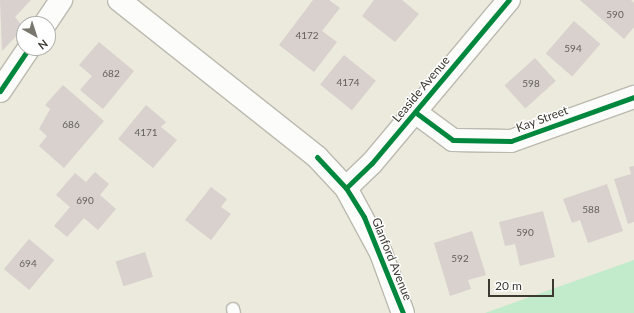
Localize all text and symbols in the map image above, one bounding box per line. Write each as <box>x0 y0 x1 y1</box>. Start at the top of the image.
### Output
house number: 590 <box>606 9 624 21</box>
north arrow <box>16 16 56 56</box>
house number: 4172 <box>295 30 319 42</box>
text: N <box>36 37 51 53</box>
house number: 594 <box>564 43 582 55</box>
street label: Leaside Avenue <box>389 53 453 125</box>
house number: 682 <box>102 68 120 80</box>
house number: 4174 <box>336 77 360 89</box>
house number: 598 <box>522 78 540 90</box>
street label: Kay Street <box>514 103 570 135</box>
house number: 686 <box>62 119 80 131</box>
house number: 4171 <box>134 127 158 139</box>
house number: 690 <box>76 195 94 207</box>
house number: 588 <box>582 204 600 216</box>
street label: Glanford Avenue <box>369 215 415 303</box>
house number: 590 <box>516 227 534 239</box>
house number: 592 <box>451 253 469 265</box>
house number: 694 <box>19 258 37 270</box>
scale bar <box>490 271 556 297</box>
text: 20 m <box>495 278 522 293</box>

